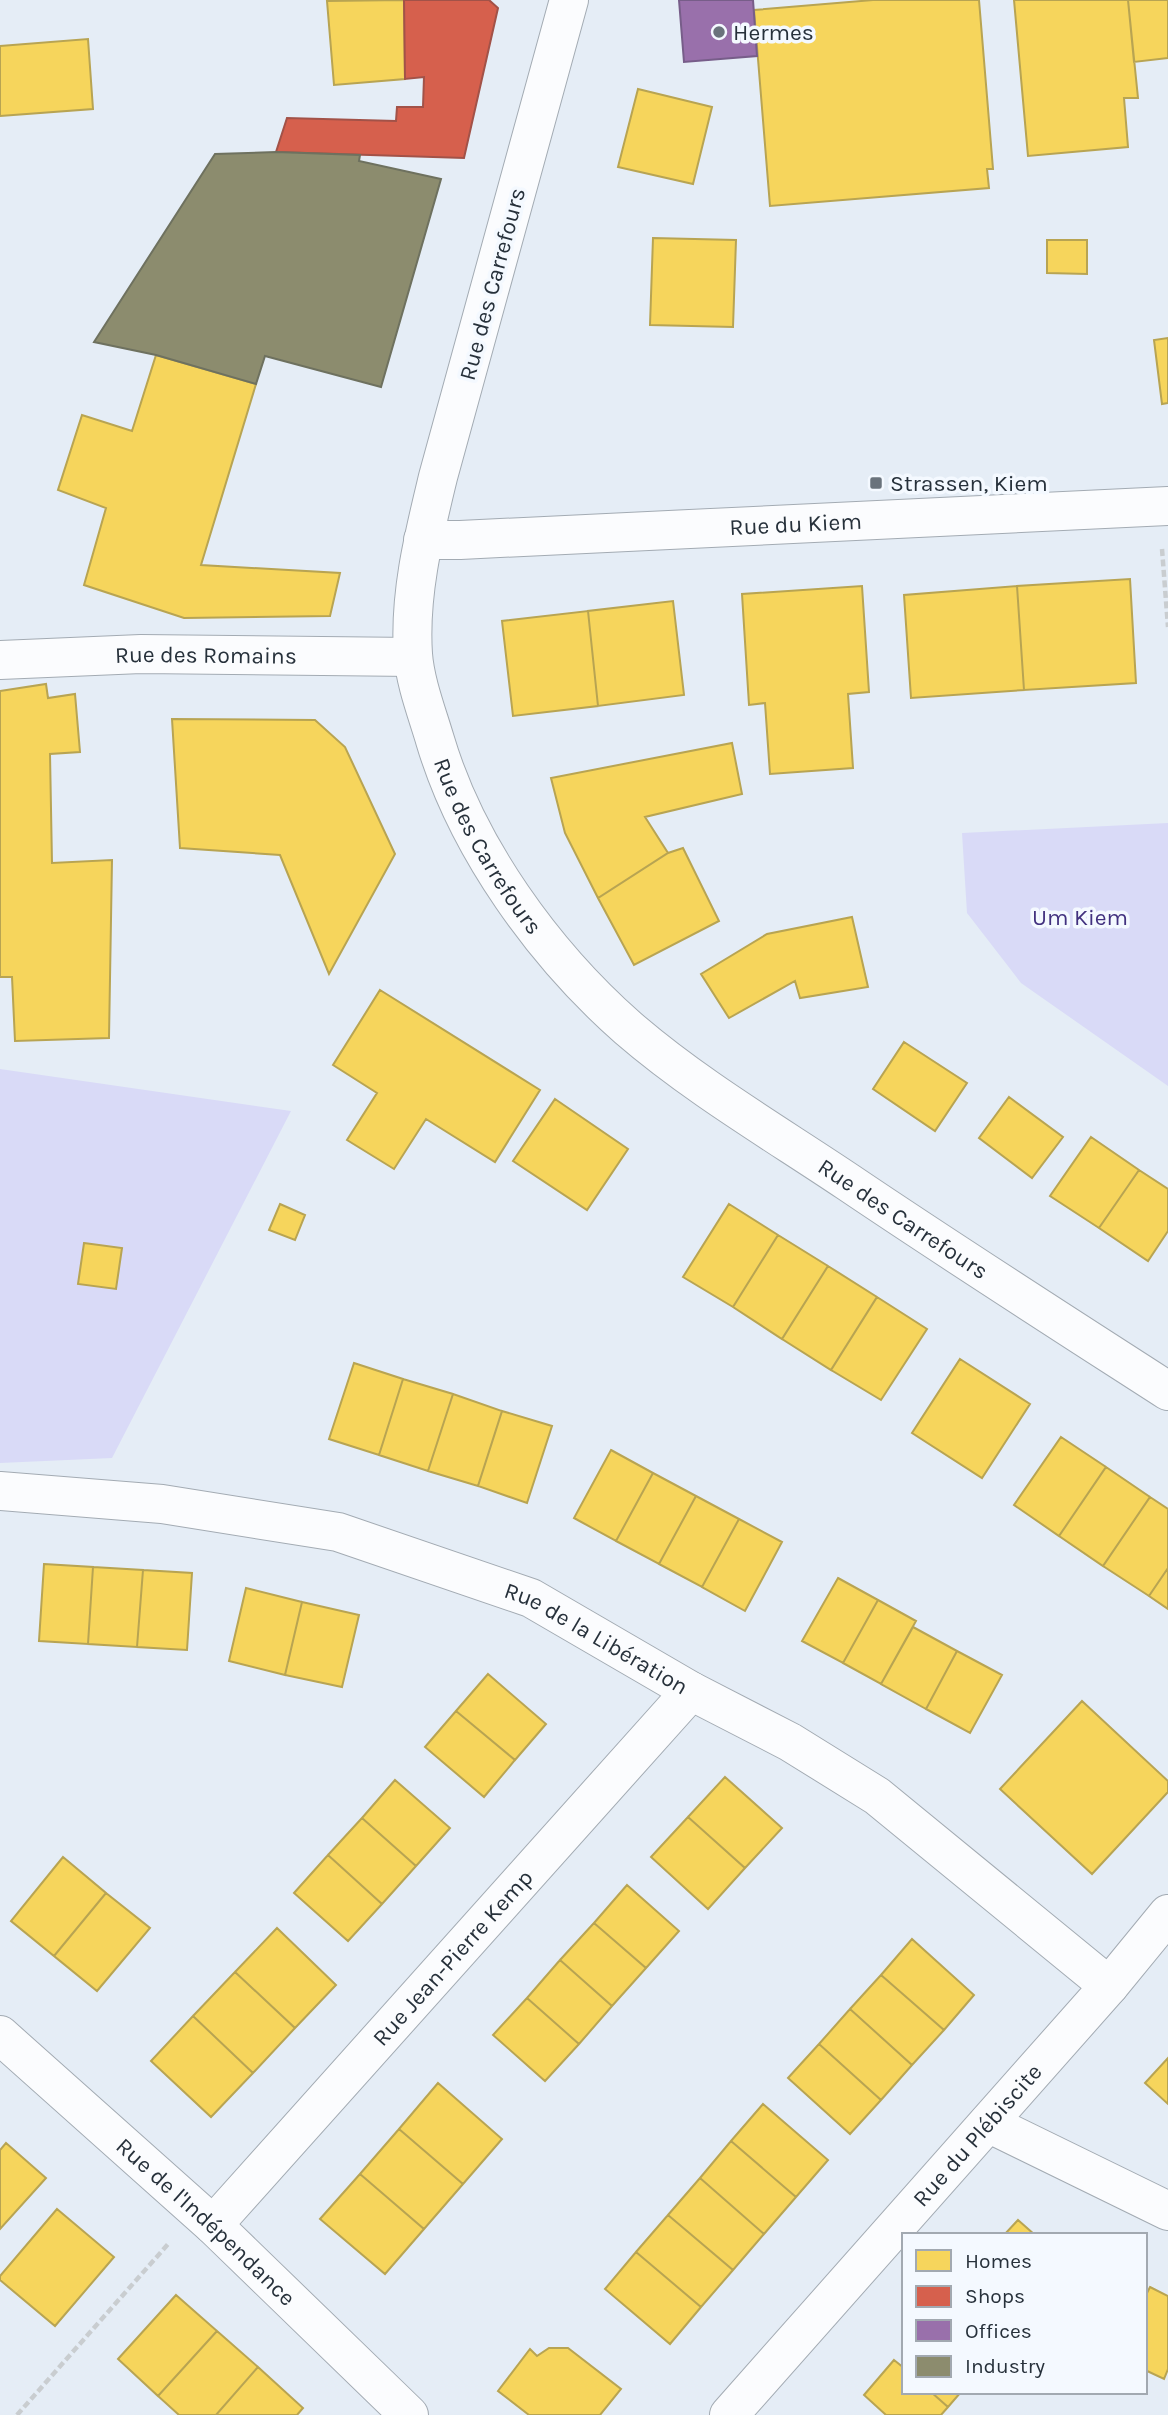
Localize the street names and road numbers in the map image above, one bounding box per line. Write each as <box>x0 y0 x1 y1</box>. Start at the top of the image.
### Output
street label: Rue des Carrefours <box>454 185 531 383</box>
street label: Rue du Kiem <box>729 508 862 541</box>
street label: Rue des Romains <box>114 641 297 670</box>
street label: Rue des Carrefours <box>428 754 548 940</box>
street label: Rue des Carrefours <box>813 1153 993 1285</box>
street label: Rue de la Libération <box>501 1577 693 1700</box>
street label: Rue Jean-Pierre Kemp <box>367 1864 539 2051</box>
street label: Rue du Plébiscite <box>907 2059 1048 2212</box>
street label: Rue de l'Indépendance <box>111 2132 301 2312</box>

